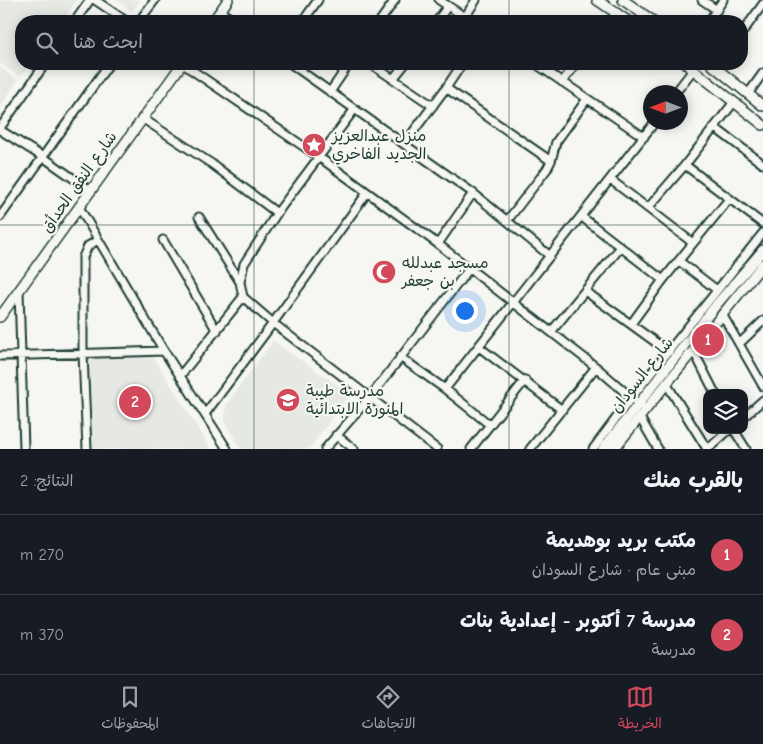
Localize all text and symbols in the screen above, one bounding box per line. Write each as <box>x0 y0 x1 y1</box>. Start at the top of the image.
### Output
search box <box>15 15 748 70</box>
icon: search <box>33 29 61 57</box>
text: ابحث هنا <box>73 31 143 53</box>
north arrow <box>643 85 688 130</box>
place label: منزل عبدالعزيز الجديد الفاخري <box>330 127 426 165</box>
street label: شارع النفق الحدأق <box>37 128 122 237</box>
place icon: منزل عبدالعزيز الجديد الفاخري <box>301 132 327 158</box>
place label: مسجد عبدلله بن جعفر <box>400 254 489 290</box>
mosque icon: مسجد عبدلله بن جعفر <box>371 259 397 285</box>
your location <box>452 298 478 324</box>
pin: 1 <box>692 321 724 359</box>
street label: شارع السودان <box>607 334 679 417</box>
place label: مدرسة طيبة المنورة الابتدائية <box>306 382 403 419</box>
pin: 2 <box>119 383 151 421</box>
school or university icon: مدرسة طيبة المنورة الابتدائية <box>275 387 301 413</box>
map controls <box>703 389 748 434</box>
button: layers <box>703 389 748 434</box>
text: بالقرب منك <box>643 468 743 492</box>
text: النتائج: 2 <box>20 472 74 490</box>
text: مكتب بريد بوهديمة <box>546 530 696 552</box>
text: 270 m <box>20 546 64 564</box>
text: 1 <box>724 546 730 564</box>
text: مبنى عام · شارع السودان <box>532 561 696 579</box>
text: مدرسة 7 أكتوبر - إعدادية بنات <box>460 610 696 632</box>
text: 370 m <box>20 626 64 644</box>
text: 2 <box>723 626 731 644</box>
text: مدرسة <box>651 641 696 659</box>
tab: المحفوظات <box>101 683 159 736</box>
tab: الاتجاهات <box>361 683 416 736</box>
tab: الخريطة <box>618 683 662 736</box>

